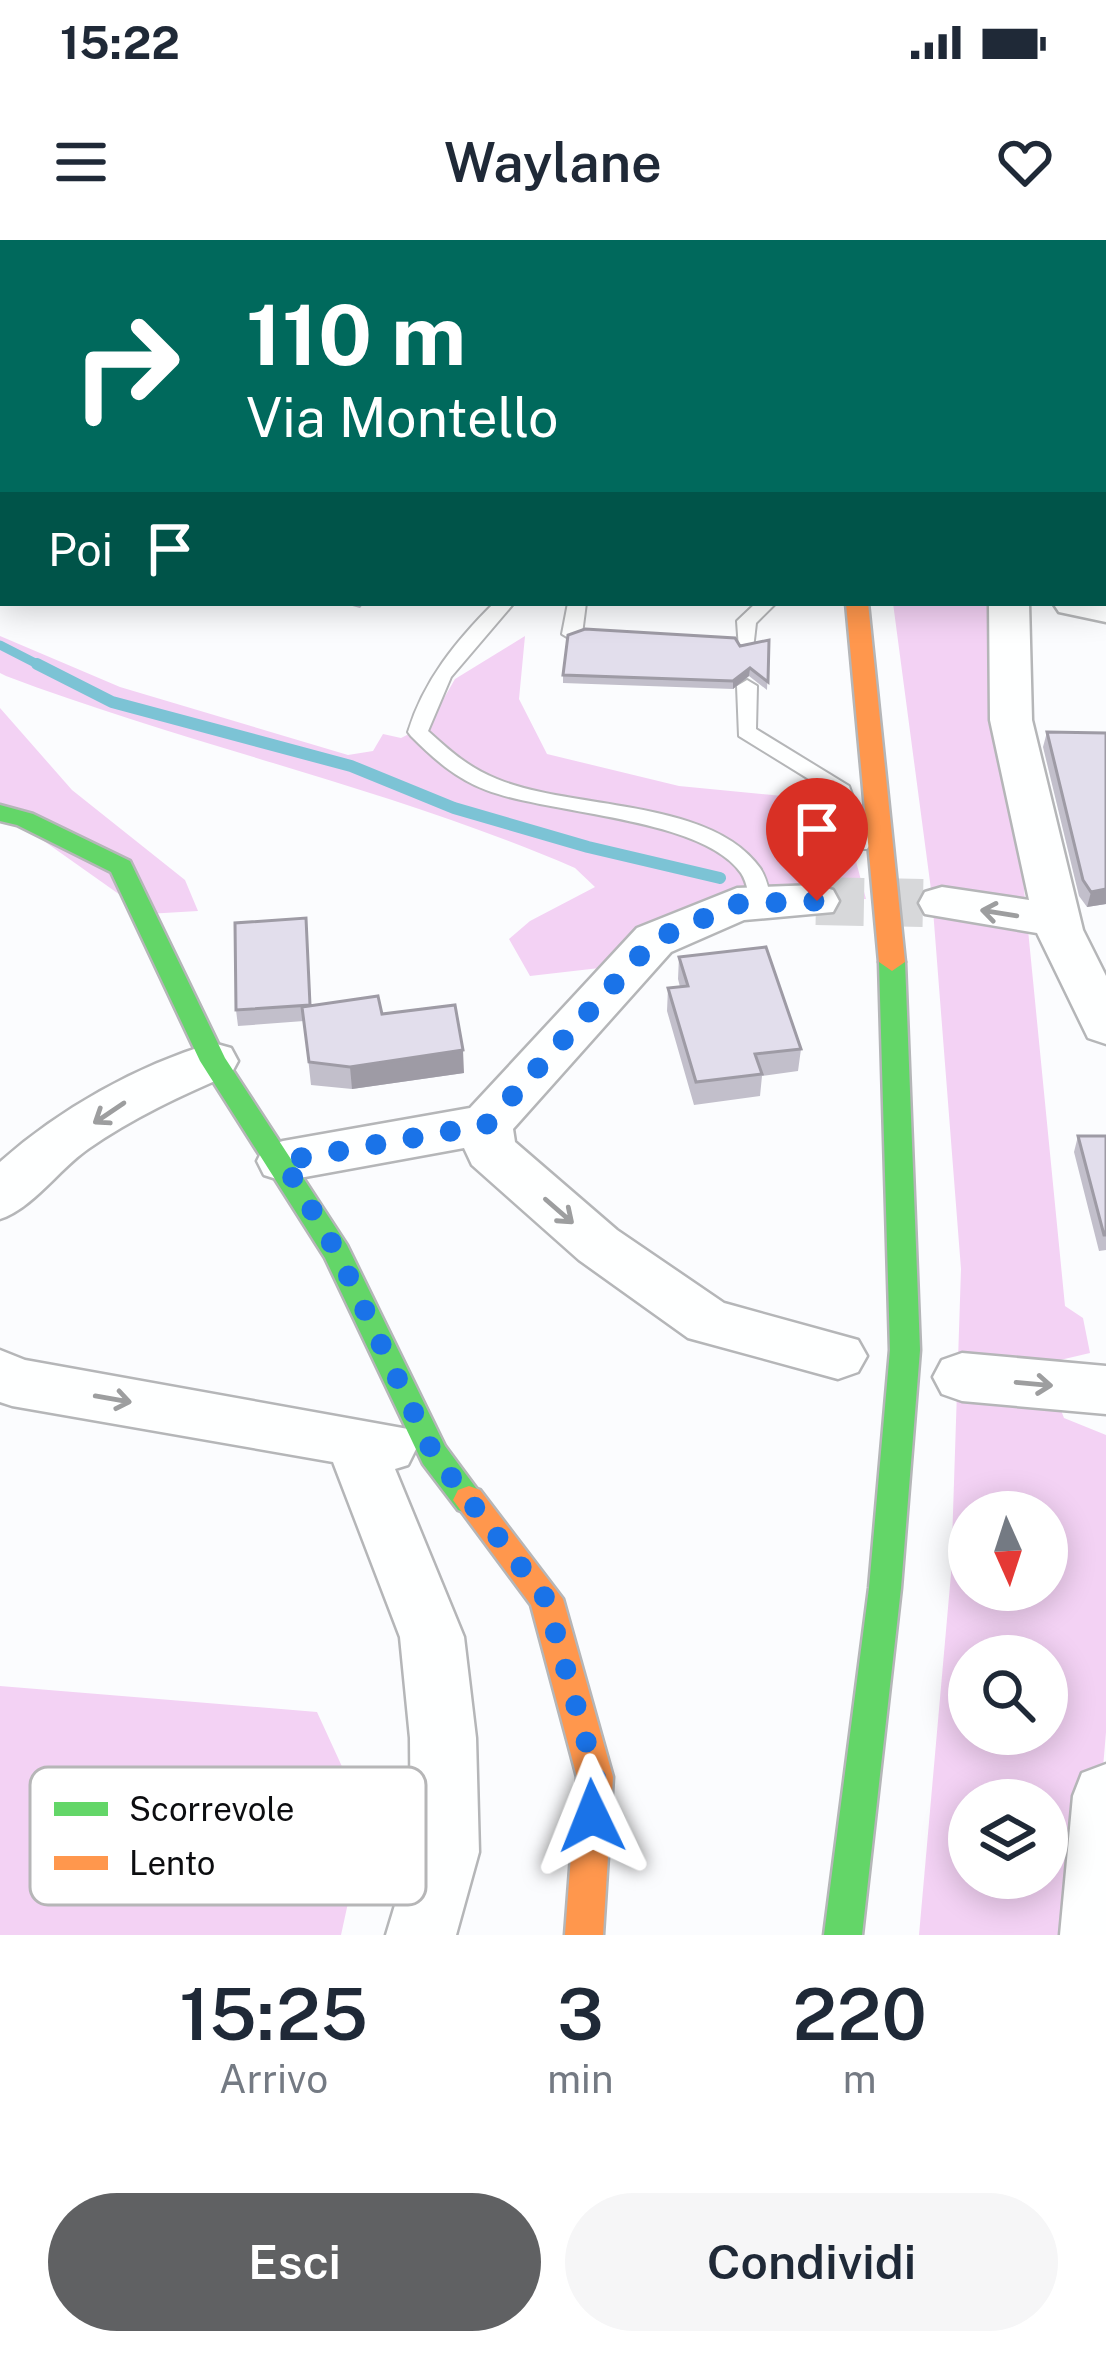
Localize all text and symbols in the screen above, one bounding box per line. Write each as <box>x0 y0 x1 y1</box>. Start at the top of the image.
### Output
text: 15:22 <box>60 16 180 69</box>
icon: menu <box>48 129 114 195</box>
icon: heart <box>992 129 1058 195</box>
text: Waylane <box>444 131 662 194</box>
text: 110 m <box>246 285 466 384</box>
icon: right <box>48 288 204 444</box>
text: Via Montello <box>246 386 559 449</box>
icon: arrive <box>137 516 203 582</box>
text: Poi <box>48 523 113 576</box>
pin <box>766 778 868 901</box>
icon: arrive <box>784 796 850 862</box>
one-way arrow <box>981 900 1020 923</box>
one-way arrow <box>92 1100 126 1125</box>
one-way arrow <box>543 1196 574 1224</box>
one-way arrow <box>1014 1372 1053 1395</box>
one-way arrow <box>93 1389 132 1412</box>
north arrow <box>948 1491 1068 1611</box>
map controls <box>948 1491 1068 1899</box>
button: search <box>948 1635 1068 1755</box>
position arrow <box>529 1753 655 1879</box>
legend <box>30 1767 426 1905</box>
button: layers <box>948 1779 1068 1899</box>
text: Scorrevole <box>129 1790 294 1828</box>
text: Lento <box>129 1844 216 1882</box>
text: 15:25 <box>179 1972 368 2056</box>
text: 3 <box>557 1972 604 2056</box>
text: 220 <box>793 1972 927 2056</box>
text: Arrivo <box>219 2056 328 2102</box>
text: min <box>547 2056 613 2102</box>
text: m <box>843 2056 877 2102</box>
button: Esci <box>48 2193 541 2331</box>
button: Condividi <box>565 2193 1058 2331</box>

